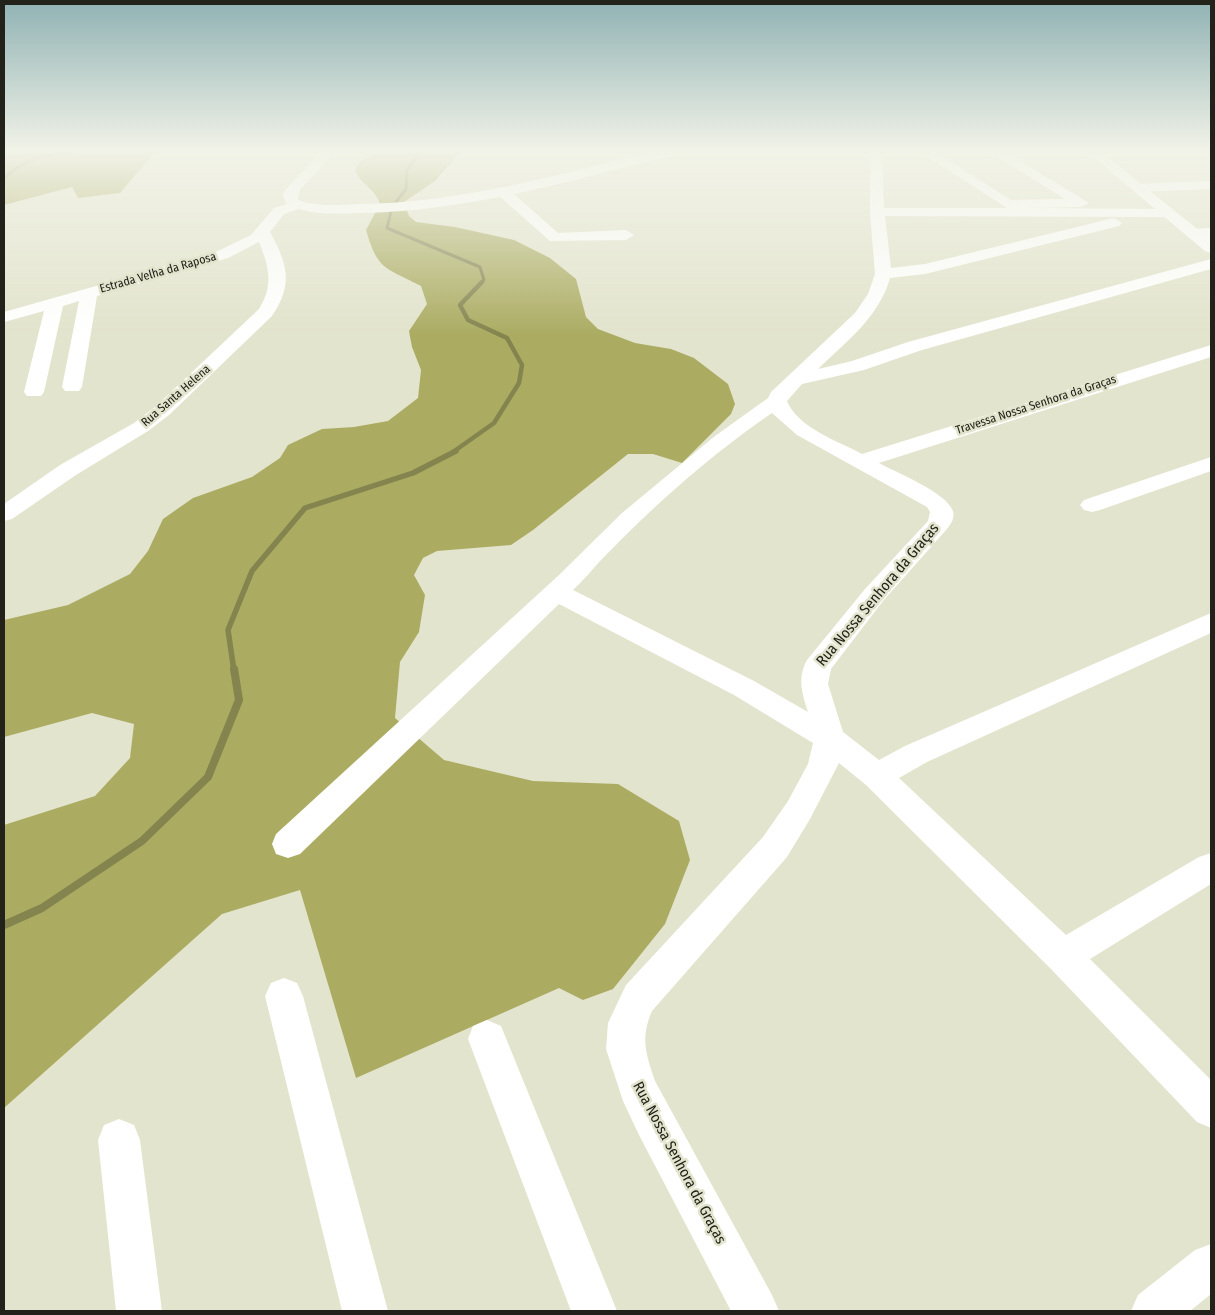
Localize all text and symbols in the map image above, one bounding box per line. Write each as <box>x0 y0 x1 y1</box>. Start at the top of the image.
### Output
street label: Estrada Velha da Raposa <box>98 249 218 297</box>
street label: Rua Santa Helena <box>139 362 213 430</box>
street label: Travessa Nossa Senhora da Graças <box>954 372 1118 438</box>
street label: Rua Nossa Senhora da Graças <box>813 520 943 670</box>
street label: Rua Nossa Senhora da Graças <box>629 1079 729 1247</box>

